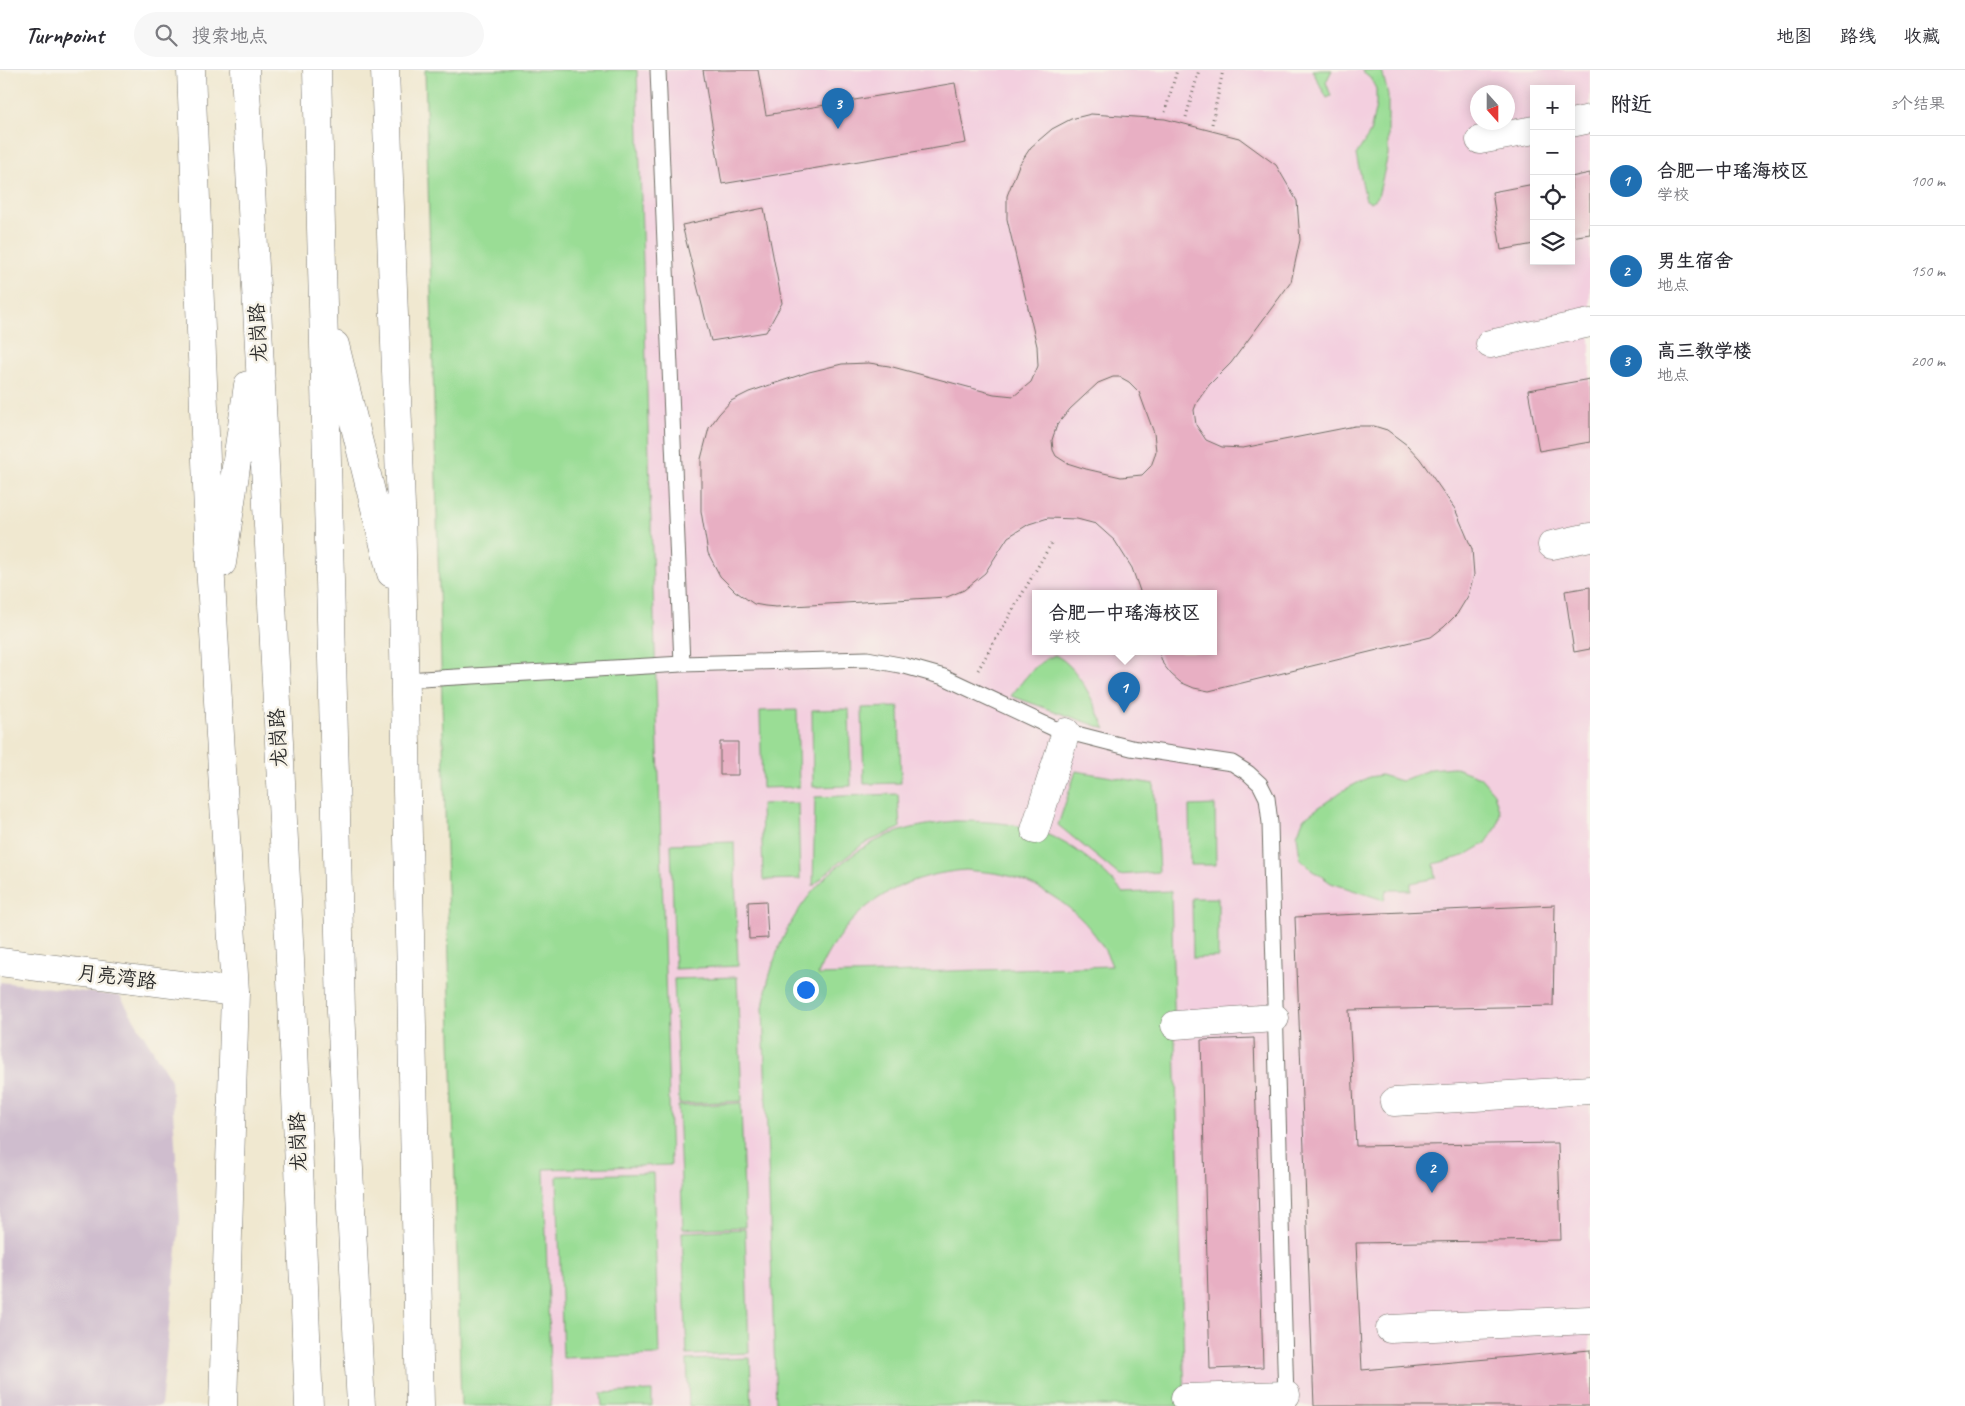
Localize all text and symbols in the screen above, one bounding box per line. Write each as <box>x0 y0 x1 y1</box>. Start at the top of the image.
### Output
search box <box>134 12 484 57</box>
text: Turnpoint <box>25 20 104 50</box>
icon: search <box>152 21 180 49</box>
text: 搜索地点 <box>192 24 268 48</box>
text: 地图 <box>1776 25 1812 47</box>
text: 路线 <box>1840 25 1876 47</box>
text: 收藏 <box>1904 25 1940 47</box>
north arrow <box>1470 85 1515 130</box>
map controls <box>1530 85 1575 265</box>
button: + <box>1530 85 1575 130</box>
pin: 3 <box>822 88 854 129</box>
text: 附近 <box>1610 91 1652 117</box>
text: 3个结果 <box>1890 94 1945 114</box>
button: − <box>1530 130 1575 175</box>
text: 合肥一中瑶海校区 <box>1657 159 1809 183</box>
text: 1 <box>1622 171 1630 191</box>
text: 100 m <box>1911 171 1945 191</box>
button: locate <box>1530 175 1575 220</box>
text: 学校 <box>1657 185 1689 205</box>
button: layers <box>1530 220 1575 265</box>
text: 男生宿舍 <box>1657 249 1733 273</box>
text: 2 <box>1622 261 1630 281</box>
text: 150 m <box>1911 261 1945 281</box>
text: 地点 <box>1657 275 1689 295</box>
street label: 龙岗路 <box>244 301 272 364</box>
text: 高三教学楼 <box>1657 339 1752 363</box>
text: 3 <box>1622 351 1630 371</box>
text: 200 m <box>1911 351 1945 371</box>
text: 地点 <box>1657 365 1689 385</box>
popup <box>1032 590 1217 655</box>
text: 合肥一中瑶海校区 <box>1048 601 1201 625</box>
text: 学校 <box>1048 627 1081 647</box>
pin: 1 <box>1108 672 1140 713</box>
street label: 龙岗路 <box>264 706 292 769</box>
street label: 月亮湾路 <box>76 960 159 994</box>
your location <box>793 977 819 1003</box>
street label: 龙岗路 <box>284 1111 312 1172</box>
pin: 2 <box>1416 1152 1448 1193</box>

